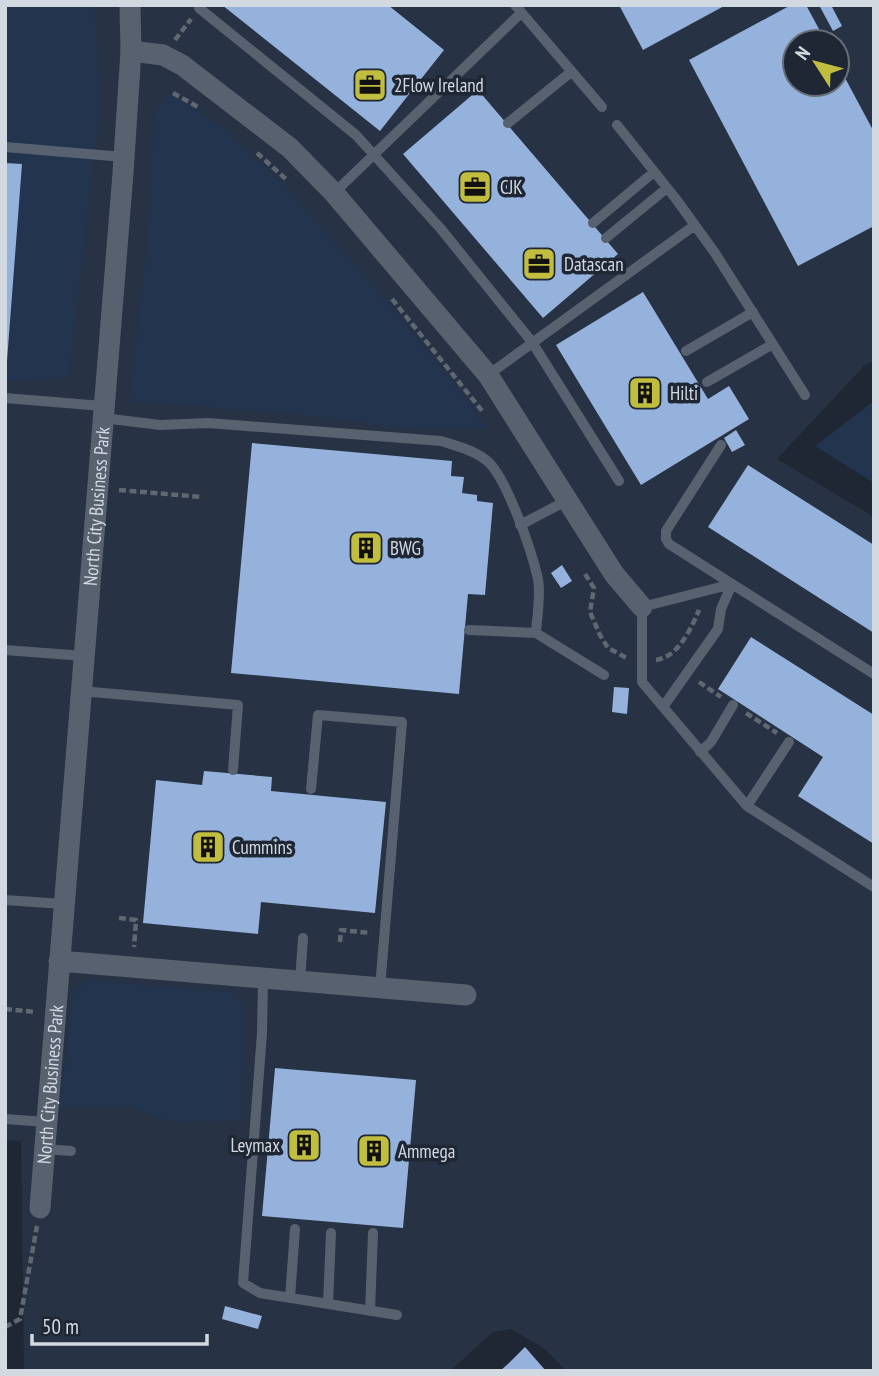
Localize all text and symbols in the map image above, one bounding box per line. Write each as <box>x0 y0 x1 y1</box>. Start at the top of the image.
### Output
north arrow <box>781 28 851 98</box>
text: N <box>790 42 815 64</box>
office icon: 2Flow Ireland <box>351 66 389 104</box>
place label: 2Flow Ireland <box>394 73 484 97</box>
office icon: CJK <box>456 168 494 206</box>
place label: CJK <box>500 175 523 199</box>
office icon: Datascan <box>520 245 558 283</box>
place label: Datascan <box>564 252 624 276</box>
building icon: Hilti <box>626 374 664 412</box>
place label: Hilti <box>670 381 698 405</box>
street label: North City Business Park <box>78 425 115 587</box>
building icon: BWG <box>347 529 385 567</box>
place label: BWG <box>390 536 421 560</box>
building icon: Cummins <box>189 828 227 866</box>
place label: Cummins <box>232 835 292 859</box>
street label: North City Business Park <box>32 1003 68 1165</box>
building icon: Leymax <box>285 1126 323 1164</box>
building icon: Ammega <box>355 1132 393 1170</box>
place label: Leymax <box>230 1133 280 1157</box>
place label: Ammega <box>398 1139 455 1163</box>
scale bar <box>32 1302 206 1346</box>
text: 50 m <box>42 1313 79 1340</box>

